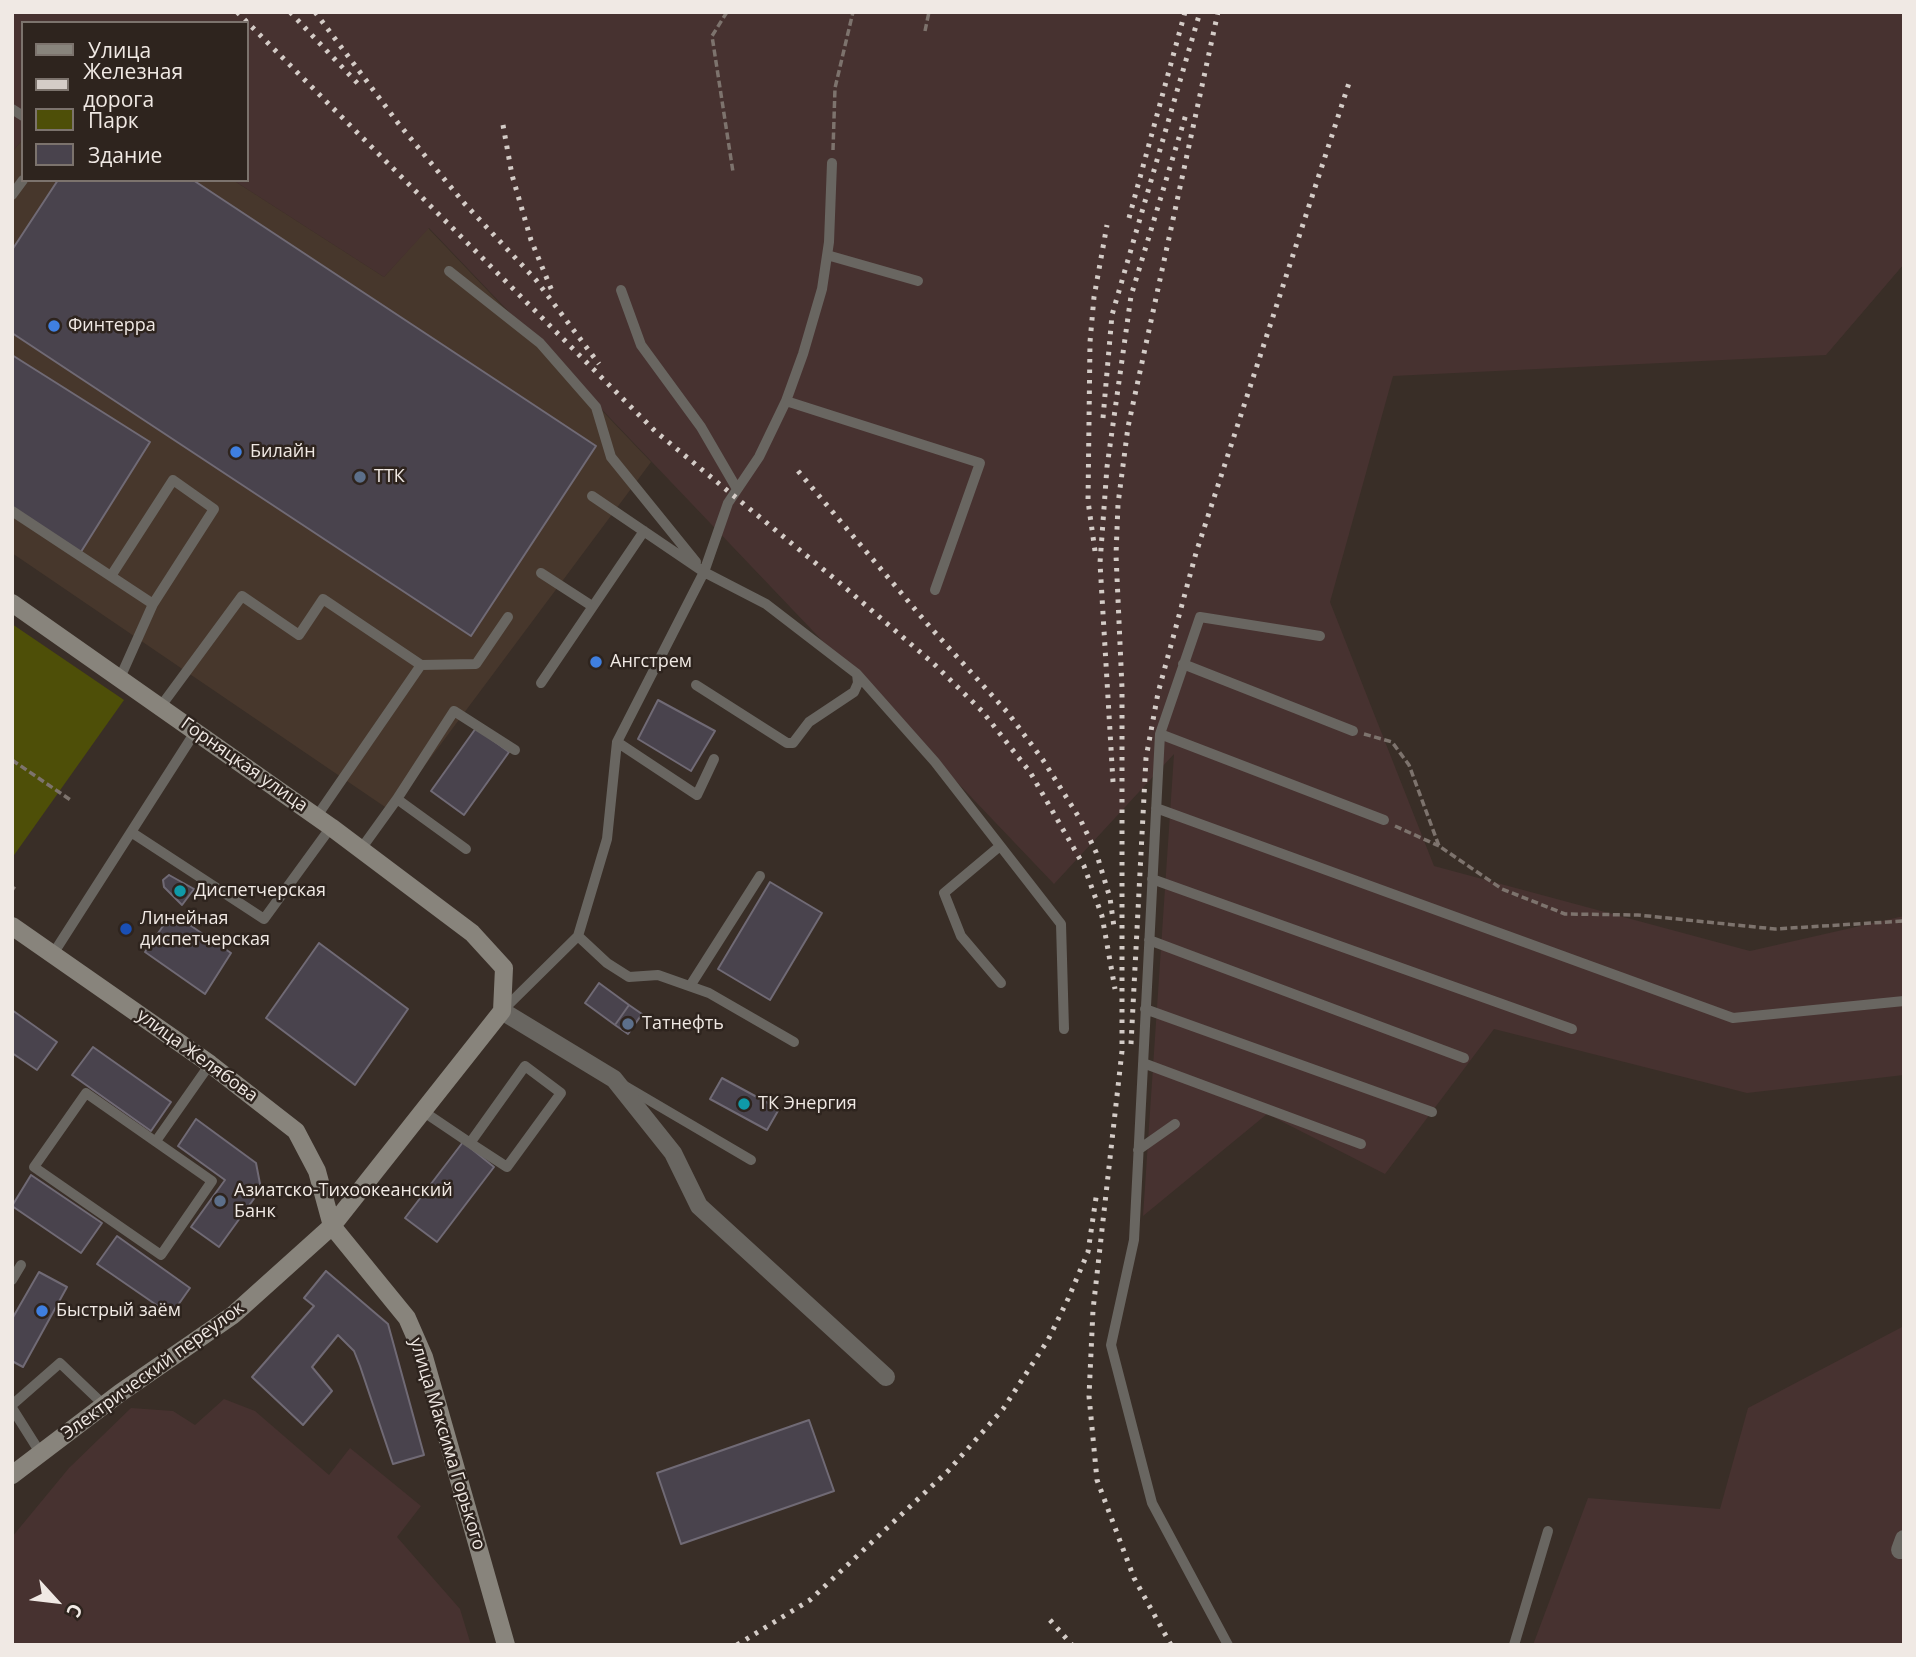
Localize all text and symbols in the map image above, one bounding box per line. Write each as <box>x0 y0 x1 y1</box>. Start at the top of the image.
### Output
legend <box>21 21 248 182</box>
text: Улица <box>88 36 151 64</box>
text: Железная дорога <box>83 57 183 113</box>
text: Парк <box>88 106 139 134</box>
text: Здание <box>88 141 162 169</box>
place label: Финтерра <box>68 315 156 337</box>
marker: Финтерра <box>46 318 62 334</box>
place label: Билайн <box>250 441 316 463</box>
marker: Билайн <box>228 444 244 460</box>
place label: ТТК <box>374 466 405 488</box>
marker: ТТК <box>352 469 368 485</box>
place label: Ангстрем <box>610 651 692 673</box>
marker: Ангстрем <box>588 654 604 670</box>
street label: Горняцкая улица <box>176 713 312 817</box>
place label: Диспетчерская <box>194 880 326 902</box>
marker: Диспетчерская <box>172 883 188 899</box>
place label: Линейная диспетчерская <box>140 908 270 950</box>
marker: Линейная диспетчерская <box>118 921 134 937</box>
street label: улица Желябова <box>132 1005 262 1107</box>
place label: Татнефть <box>642 1013 724 1035</box>
marker: Татнефть <box>620 1016 636 1032</box>
place label: ТК Энергия <box>758 1093 857 1115</box>
marker: ТК Энергия <box>736 1096 752 1112</box>
place label: Азиатско-Тихоокеанский Банк <box>234 1180 453 1222</box>
marker: Азиатско-Тихоокеанский Банк <box>212 1193 228 1209</box>
street label: Электрический переулок <box>58 1298 248 1444</box>
place label: Быстрый заём <box>56 1300 181 1322</box>
marker: Быстрый заём <box>34 1303 50 1319</box>
street label: улица Максима Горького <box>404 1335 490 1553</box>
north arrow <box>21 1566 91 1636</box>
text: С <box>60 1599 89 1622</box>

